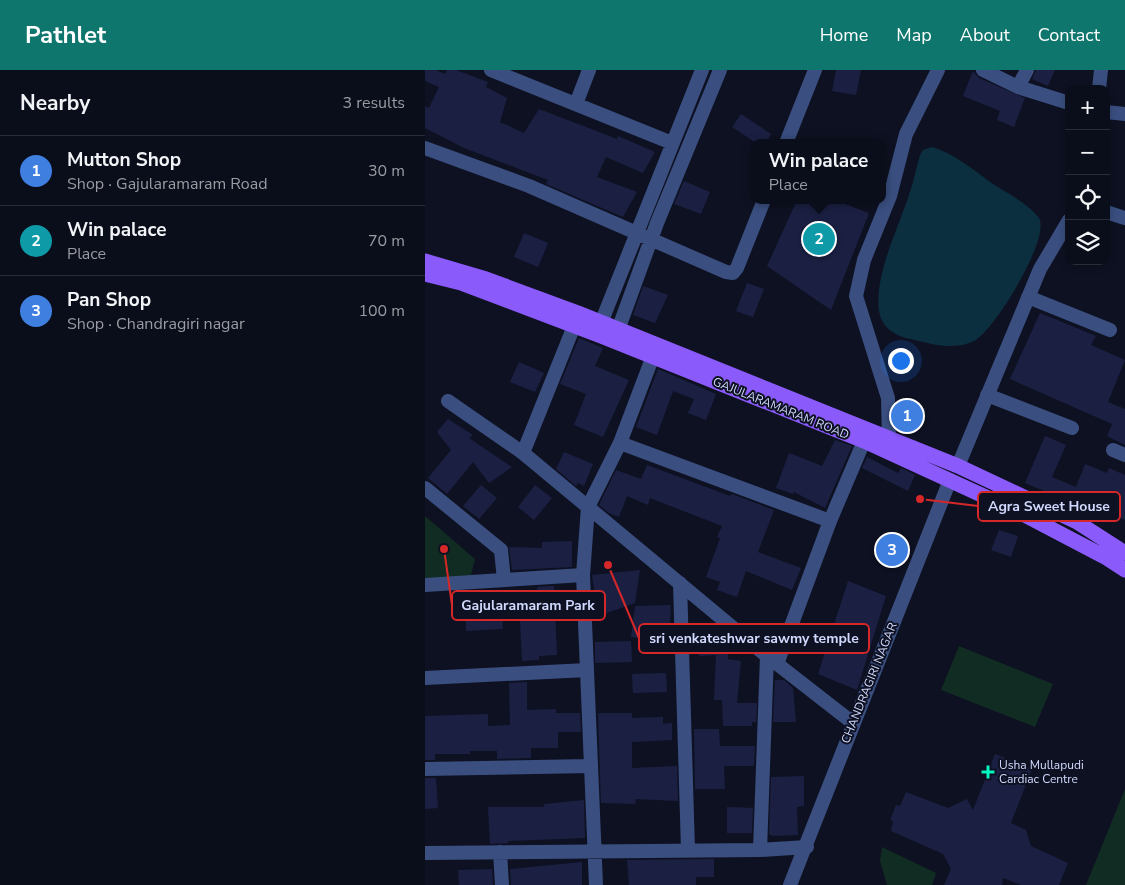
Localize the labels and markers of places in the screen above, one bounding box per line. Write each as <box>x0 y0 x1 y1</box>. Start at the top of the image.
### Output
pin: 2 <box>803 220 835 258</box>
pin: 1 <box>891 397 923 435</box>
callout: Agra Sweet House <box>978 492 1120 521</box>
pin: 3 <box>876 531 908 569</box>
callout: Gajularamaram Park <box>452 591 605 620</box>
callout: sri venkateshwar sawmy temple <box>639 624 869 653</box>
place label: Usha Mullapudi Cardiac Centre <box>999 757 1084 787</box>
marker: Usha Mullapudi Cardiac Centre <box>981 765 995 779</box>

